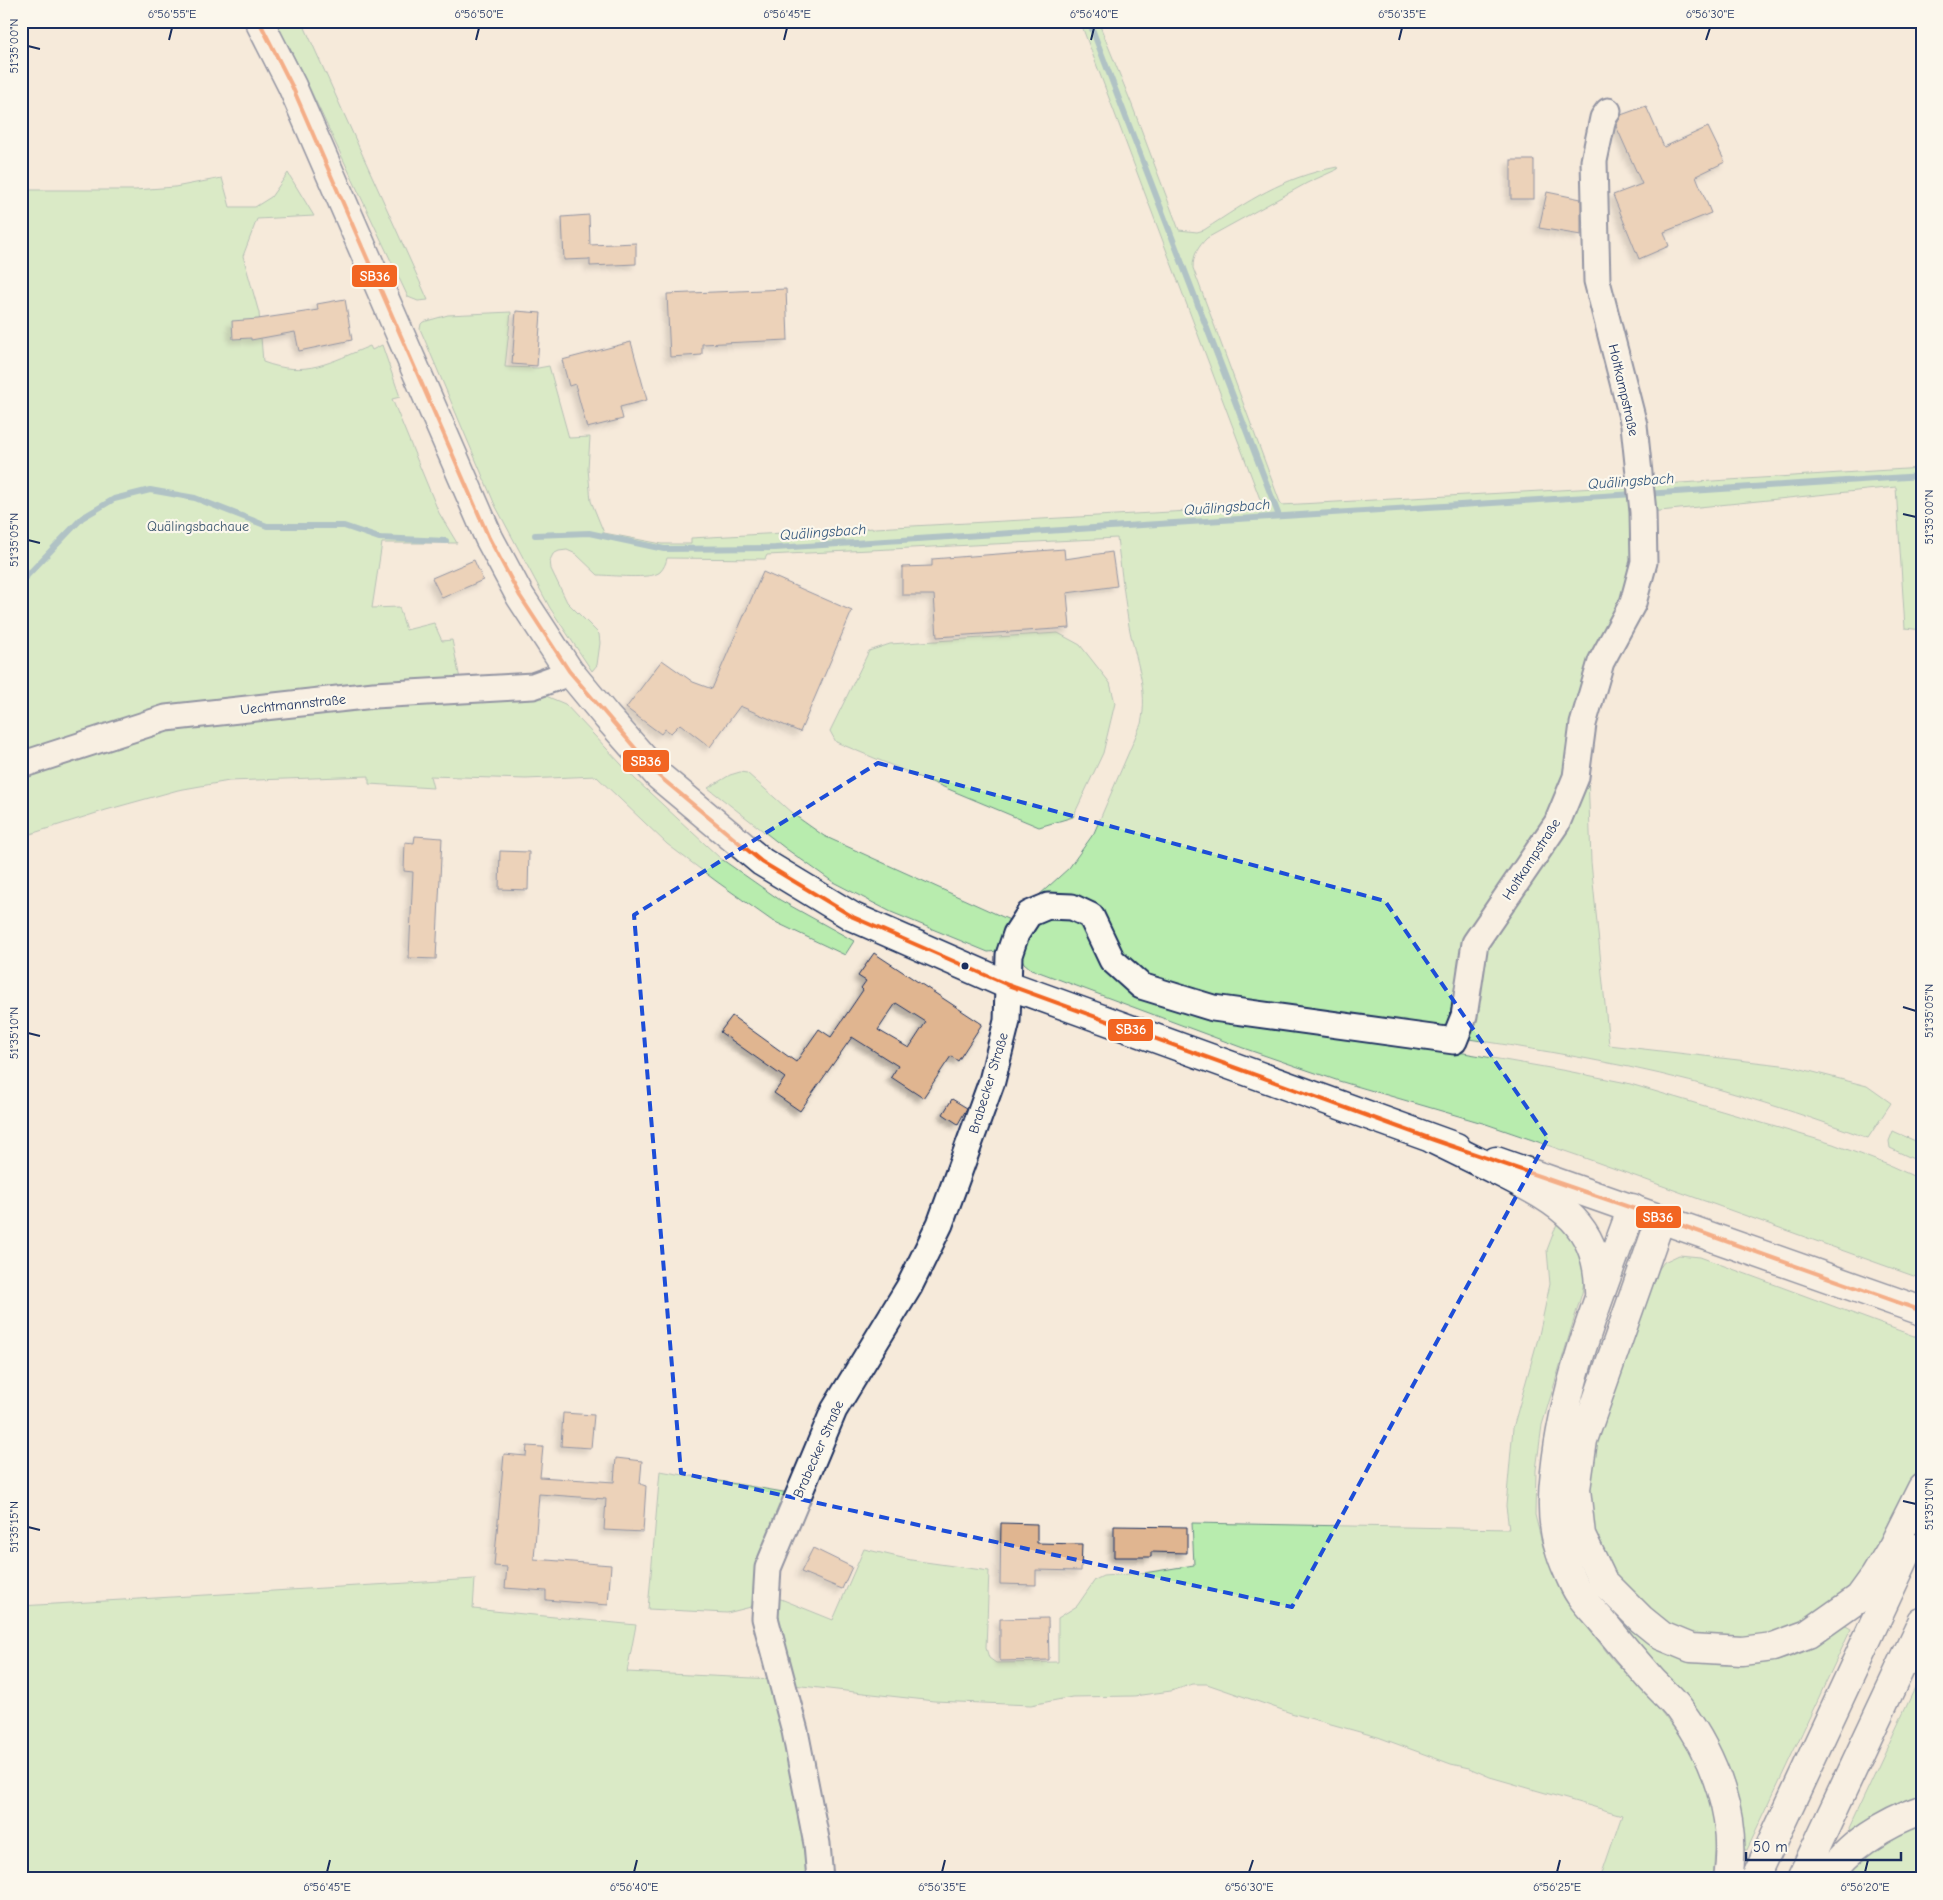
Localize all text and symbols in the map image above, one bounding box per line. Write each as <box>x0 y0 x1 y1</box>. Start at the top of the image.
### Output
text: 6°56'55"E <box>148 7 196 21</box>
text: 6°56'50"E <box>454 7 504 21</box>
text: 6°56'45"E <box>763 7 811 21</box>
text: 6°56'40"E <box>1070 7 1118 21</box>
text: 6°56'35"E <box>1378 7 1426 21</box>
text: 6°56'30"E <box>1686 7 1734 21</box>
text: 51°35'00"N <box>7 19 21 73</box>
line badge: SB36 <box>351 264 398 288</box>
text: SB36 <box>360 268 390 285</box>
street label: Holtkampstraße <box>1605 342 1642 438</box>
water label: Quälingsbach <box>1587 469 1675 493</box>
text: 51°35'00"N <box>1922 490 1936 544</box>
water label: Quälingsbach <box>1183 495 1271 519</box>
text: 51°35'05"N <box>7 513 21 567</box>
park label: Quälingsbachaue <box>147 518 249 535</box>
water label: Quälingsbach <box>779 520 867 544</box>
street label: Uechtmannstraße <box>239 691 347 718</box>
line badge: SB36 <box>622 749 670 773</box>
text: SB36 <box>631 753 661 770</box>
street label: Holtkampstraße <box>1499 815 1564 903</box>
unlabelled marker <box>960 961 970 971</box>
text: 51°35'05"N <box>1922 984 1936 1038</box>
text: 51°35'10"N <box>7 1007 21 1059</box>
line badge: SB36 <box>1107 1018 1154 1042</box>
text: SB36 <box>1116 1021 1146 1038</box>
street label: Brabecker Straße <box>965 1031 1012 1136</box>
line badge: SB36 <box>1635 1205 1682 1229</box>
text: SB36 <box>1643 1209 1673 1226</box>
street label: Brabecker Straße <box>789 1398 848 1501</box>
text: 51°35'10"N <box>1922 1478 1936 1530</box>
text: 51°35'15"N <box>7 1501 21 1553</box>
scale bar <box>1746 1830 1900 1862</box>
text: 50 m <box>1753 1838 1788 1856</box>
text: 6°56'45"E <box>303 1880 351 1894</box>
text: 6°56'40"E <box>610 1880 658 1894</box>
text: 6°56'35"E <box>918 1880 966 1894</box>
text: 6°56'30"E <box>1225 1880 1273 1894</box>
text: 6°56'25"E <box>1533 1880 1581 1894</box>
text: 6°56'20"E <box>1841 1880 1889 1894</box>

